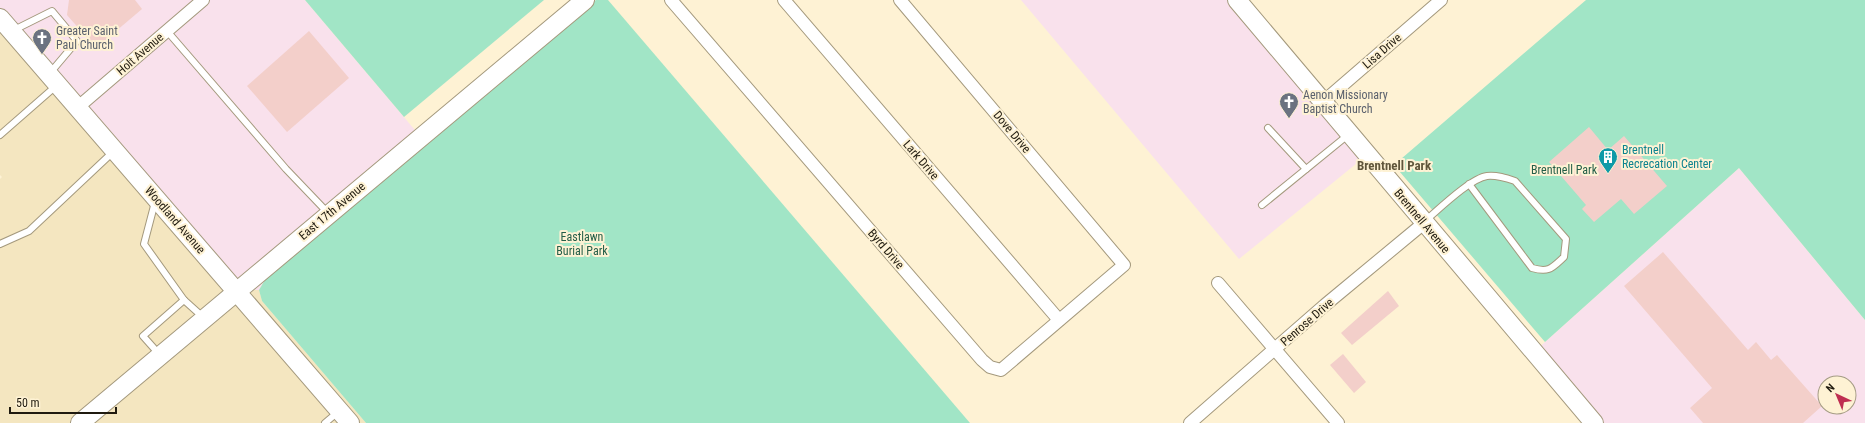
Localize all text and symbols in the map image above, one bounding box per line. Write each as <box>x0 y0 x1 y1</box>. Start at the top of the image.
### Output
place label: Greater Saint Paul Church <box>56 24 118 52</box>
church icon: Greater Saint Paul Church <box>31 27 53 55</box>
street label: Holt Avenue <box>114 30 166 78</box>
street label: Lisa Drive <box>1360 30 1404 72</box>
place label: Aenon Missionary Baptist Church <box>1303 88 1388 116</box>
church icon: Aenon Missionary Baptist Church <box>1278 91 1300 119</box>
street label: Dove Drive <box>991 108 1034 156</box>
street label: Lark Drive <box>900 138 942 183</box>
place label: Brentnell Recrecation Center <box>1622 143 1712 171</box>
building icon: Brentnell Recrecation Center <box>1597 146 1619 174</box>
district label: Brentnell Park <box>1357 158 1432 173</box>
park label: Brentnell Park <box>1531 163 1598 177</box>
street label: East 17th Avenue <box>296 179 368 243</box>
street label: Woodland Avenue <box>142 184 208 257</box>
street label: Brentnell Avenue <box>1391 186 1453 256</box>
street label: Byrd Drive <box>865 226 907 272</box>
park label: Eastlawn Burial Park <box>556 230 608 258</box>
street label: Penrose Drive <box>1278 295 1337 349</box>
north arrow <box>1817 375 1857 415</box>
text: N <box>1823 381 1838 395</box>
scale bar <box>10 389 116 415</box>
text: 50 m <box>16 396 40 410</box>

